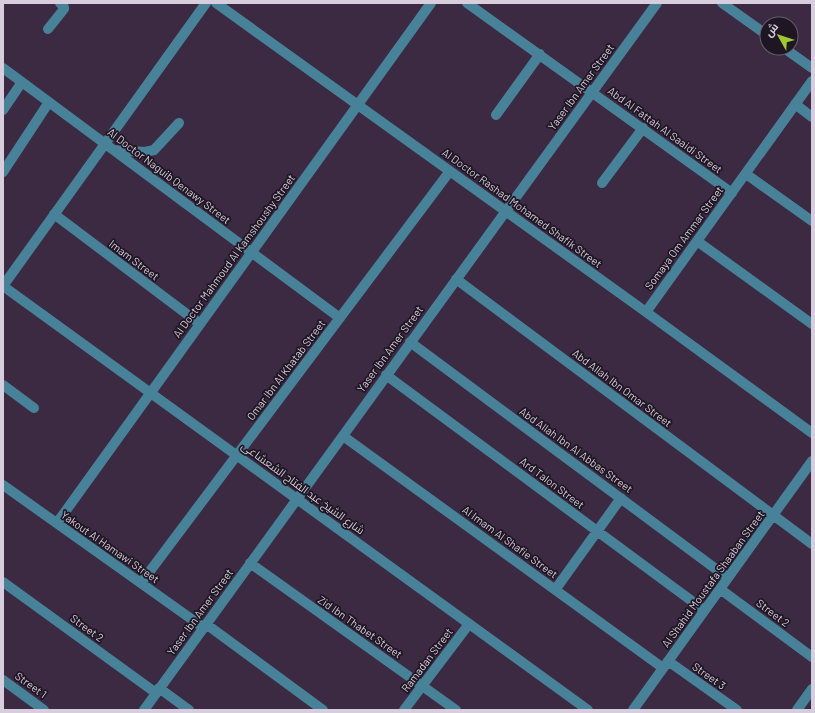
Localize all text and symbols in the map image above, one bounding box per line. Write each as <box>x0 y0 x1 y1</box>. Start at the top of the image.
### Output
north arrow <box>759 16 799 56</box>
text: ش <box>761 20 781 40</box>
street label: Yaser Ibn Amer Street <box>545 41 616 132</box>
street label: Abd Al Fattah Al Saaidi Street <box>606 84 725 176</box>
street label: Al Doctor Naguib Qenawy Street <box>105 125 233 226</box>
street label: Al Doctor Rashad Mohamed Shafik Street <box>440 145 605 270</box>
street label: Al Doctor Mahmoud Al Kamshoushy Street <box>170 171 297 340</box>
street label: Somaya Om Ammar Street <box>642 183 726 292</box>
street label: Imam Street <box>107 237 162 283</box>
street label: Yaser Ibn Amer Street <box>354 303 425 394</box>
street label: Omar Ibn Al Khatab Street <box>244 317 328 422</box>
street label: Abd Allah Ibn Omar Street <box>570 346 675 429</box>
street label: Abd Allah Ibn Al Abbas Street <box>517 404 635 495</box>
street label: شارع الشيخ عبد الفتاح الشعشاعى <box>238 439 367 538</box>
street label: Ard Talon Street <box>518 454 587 511</box>
street label: Al Imam Al Shafie Street <box>460 503 560 581</box>
street label: Yakout Al Hamawi Street <box>59 508 162 585</box>
street label: Al Shahid Moustafa Shaaban Street <box>659 508 767 650</box>
street label: Yaser Ibn Amer Street <box>164 566 235 657</box>
street label: Zid Ibn Thabet Street <box>316 593 405 661</box>
street label: Street 2 <box>754 596 793 629</box>
street label: Street 2 <box>68 611 107 644</box>
street label: Ramadan Street <box>398 625 455 694</box>
street label: Street 3 <box>690 659 729 692</box>
street label: Street 1 <box>13 669 50 700</box>

